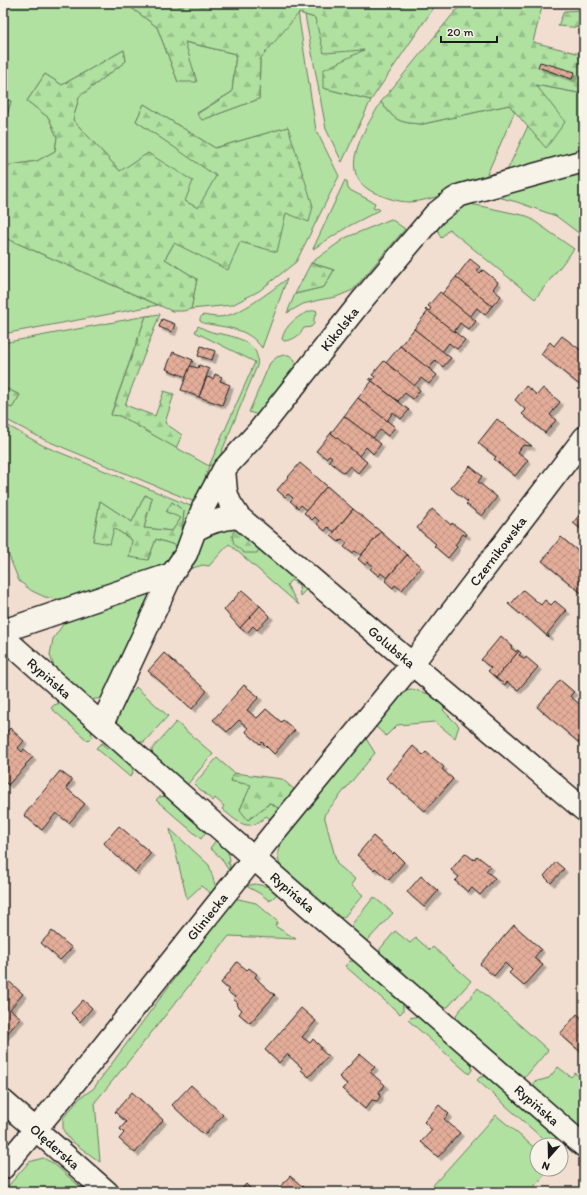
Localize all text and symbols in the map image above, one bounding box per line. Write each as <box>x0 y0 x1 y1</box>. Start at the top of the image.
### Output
scale bar <box>441 18 497 44</box>
text: 20 m <box>447 25 474 39</box>
street label: Kikolska <box>317 303 363 354</box>
street label: Czernikowska <box>466 512 531 590</box>
street label: Golubska <box>365 622 419 672</box>
street label: Rypińska <box>24 654 75 702</box>
street label: Rypińska <box>267 868 319 916</box>
street label: Gliniecka <box>183 889 232 944</box>
street label: Rypińska <box>511 1081 563 1129</box>
street label: Olęderska <box>26 1120 83 1173</box>
north arrow <box>529 1137 569 1177</box>
text: N <box>540 1159 551 1173</box>

